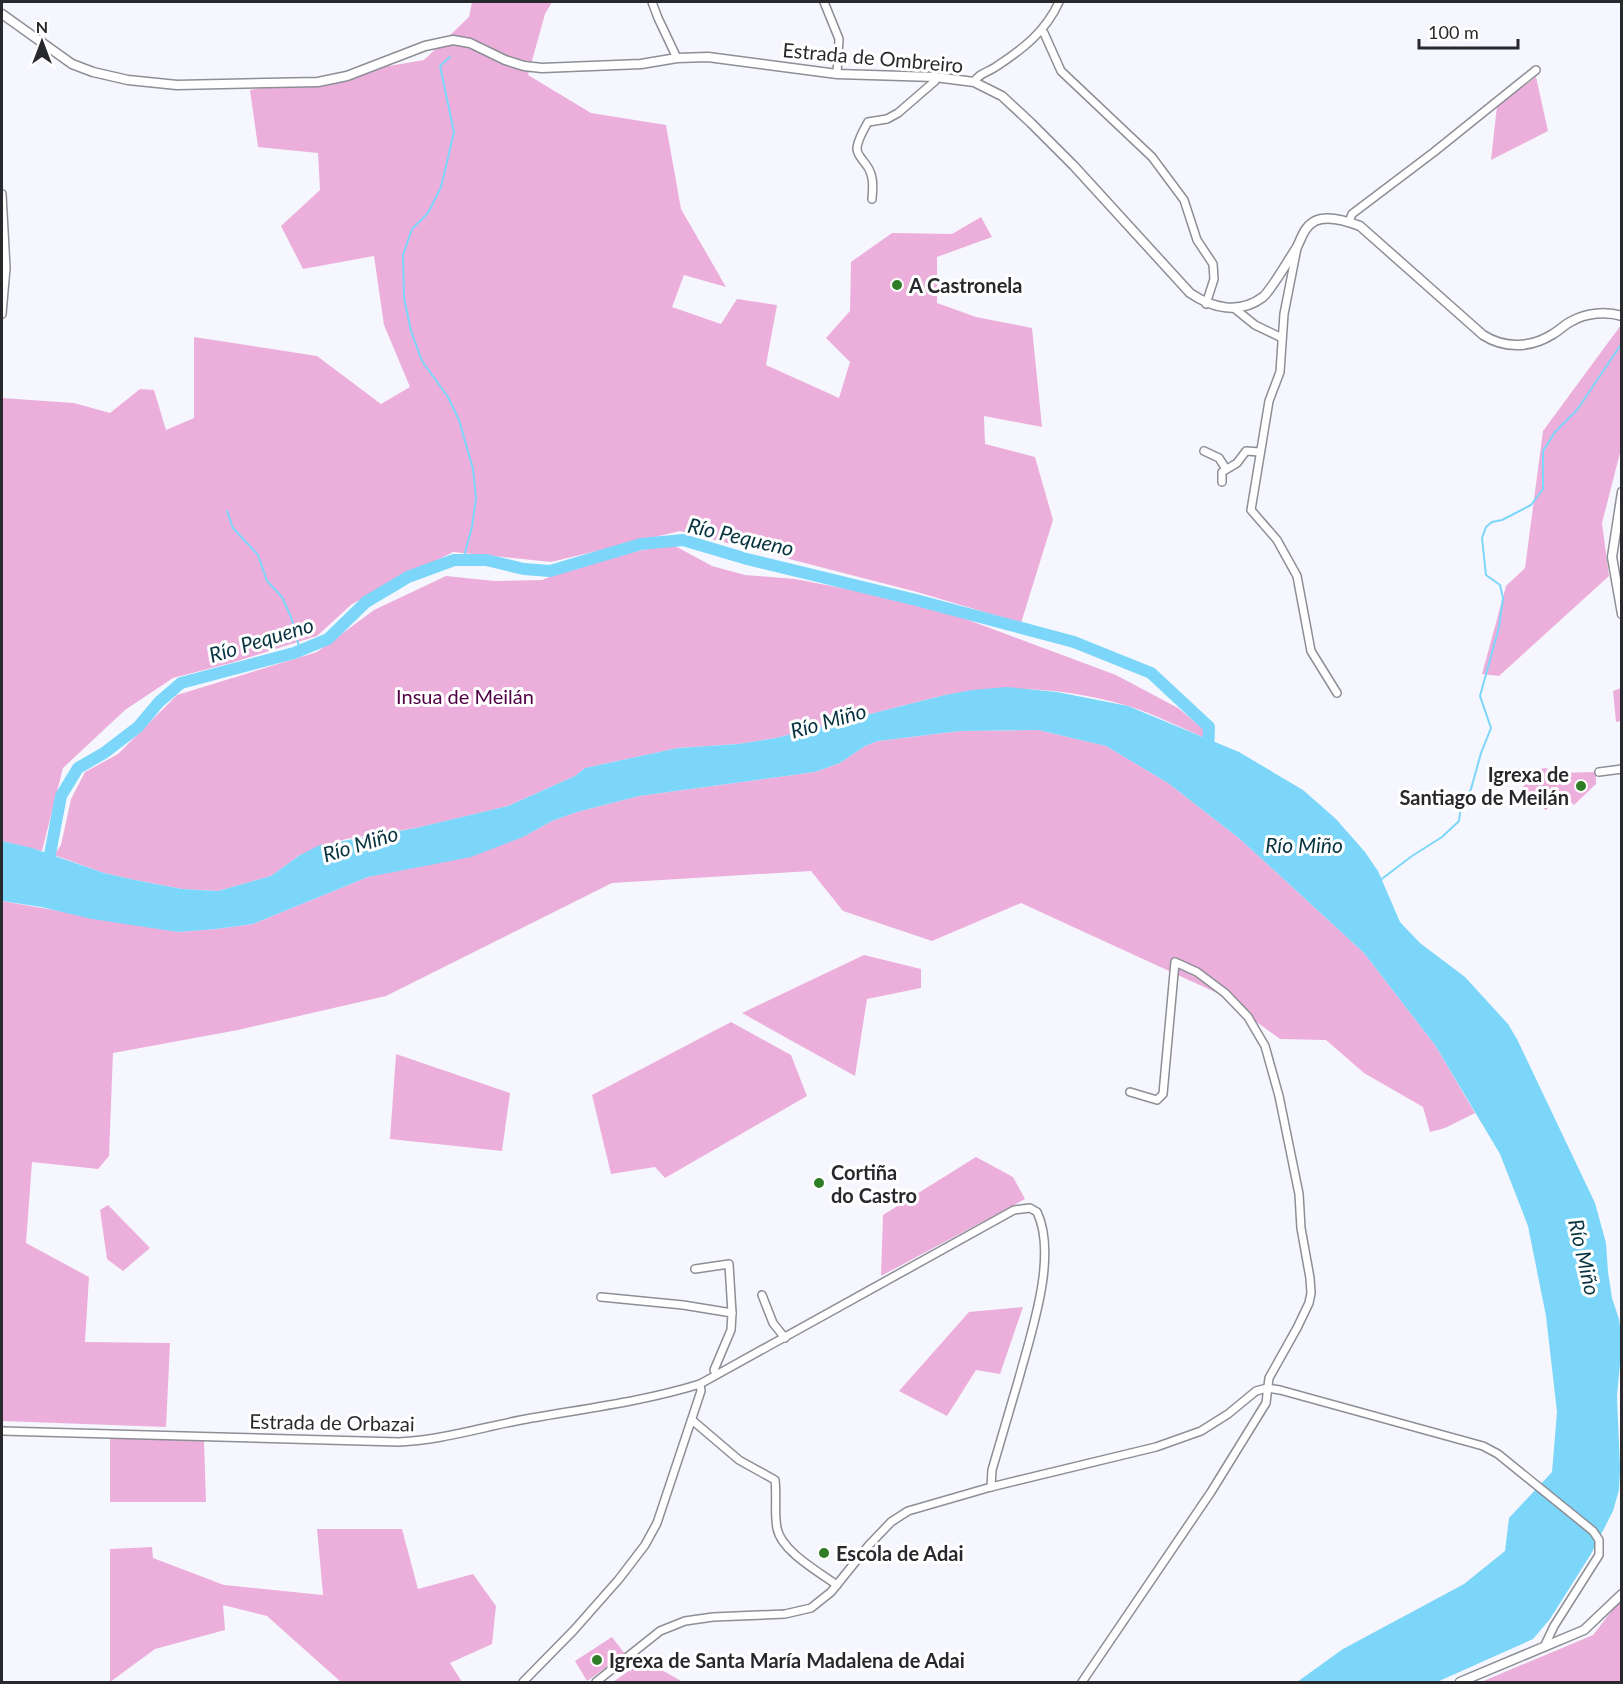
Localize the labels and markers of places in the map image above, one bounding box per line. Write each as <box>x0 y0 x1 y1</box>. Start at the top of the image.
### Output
place label: A Castronela <box>908 273 1022 297</box>
marker: A Castronela <box>890 278 904 292</box>
place label: Igrexa de Santiago de Meilán <box>1399 762 1569 809</box>
marker: Igrexa de Santiago de Meilán <box>1574 779 1588 793</box>
place label: Cortiña do Castro <box>831 1160 917 1207</box>
marker: Cortiña do Castro <box>812 1176 826 1190</box>
place label: Escola de Adai <box>836 1541 964 1565</box>
marker: Escola de Adai <box>817 1546 831 1560</box>
place label: Igrexa de Santa María Madalena de Adai <box>609 1648 965 1672</box>
marker: Igrexa de Santa María Madalena de Adai <box>590 1653 604 1667</box>

